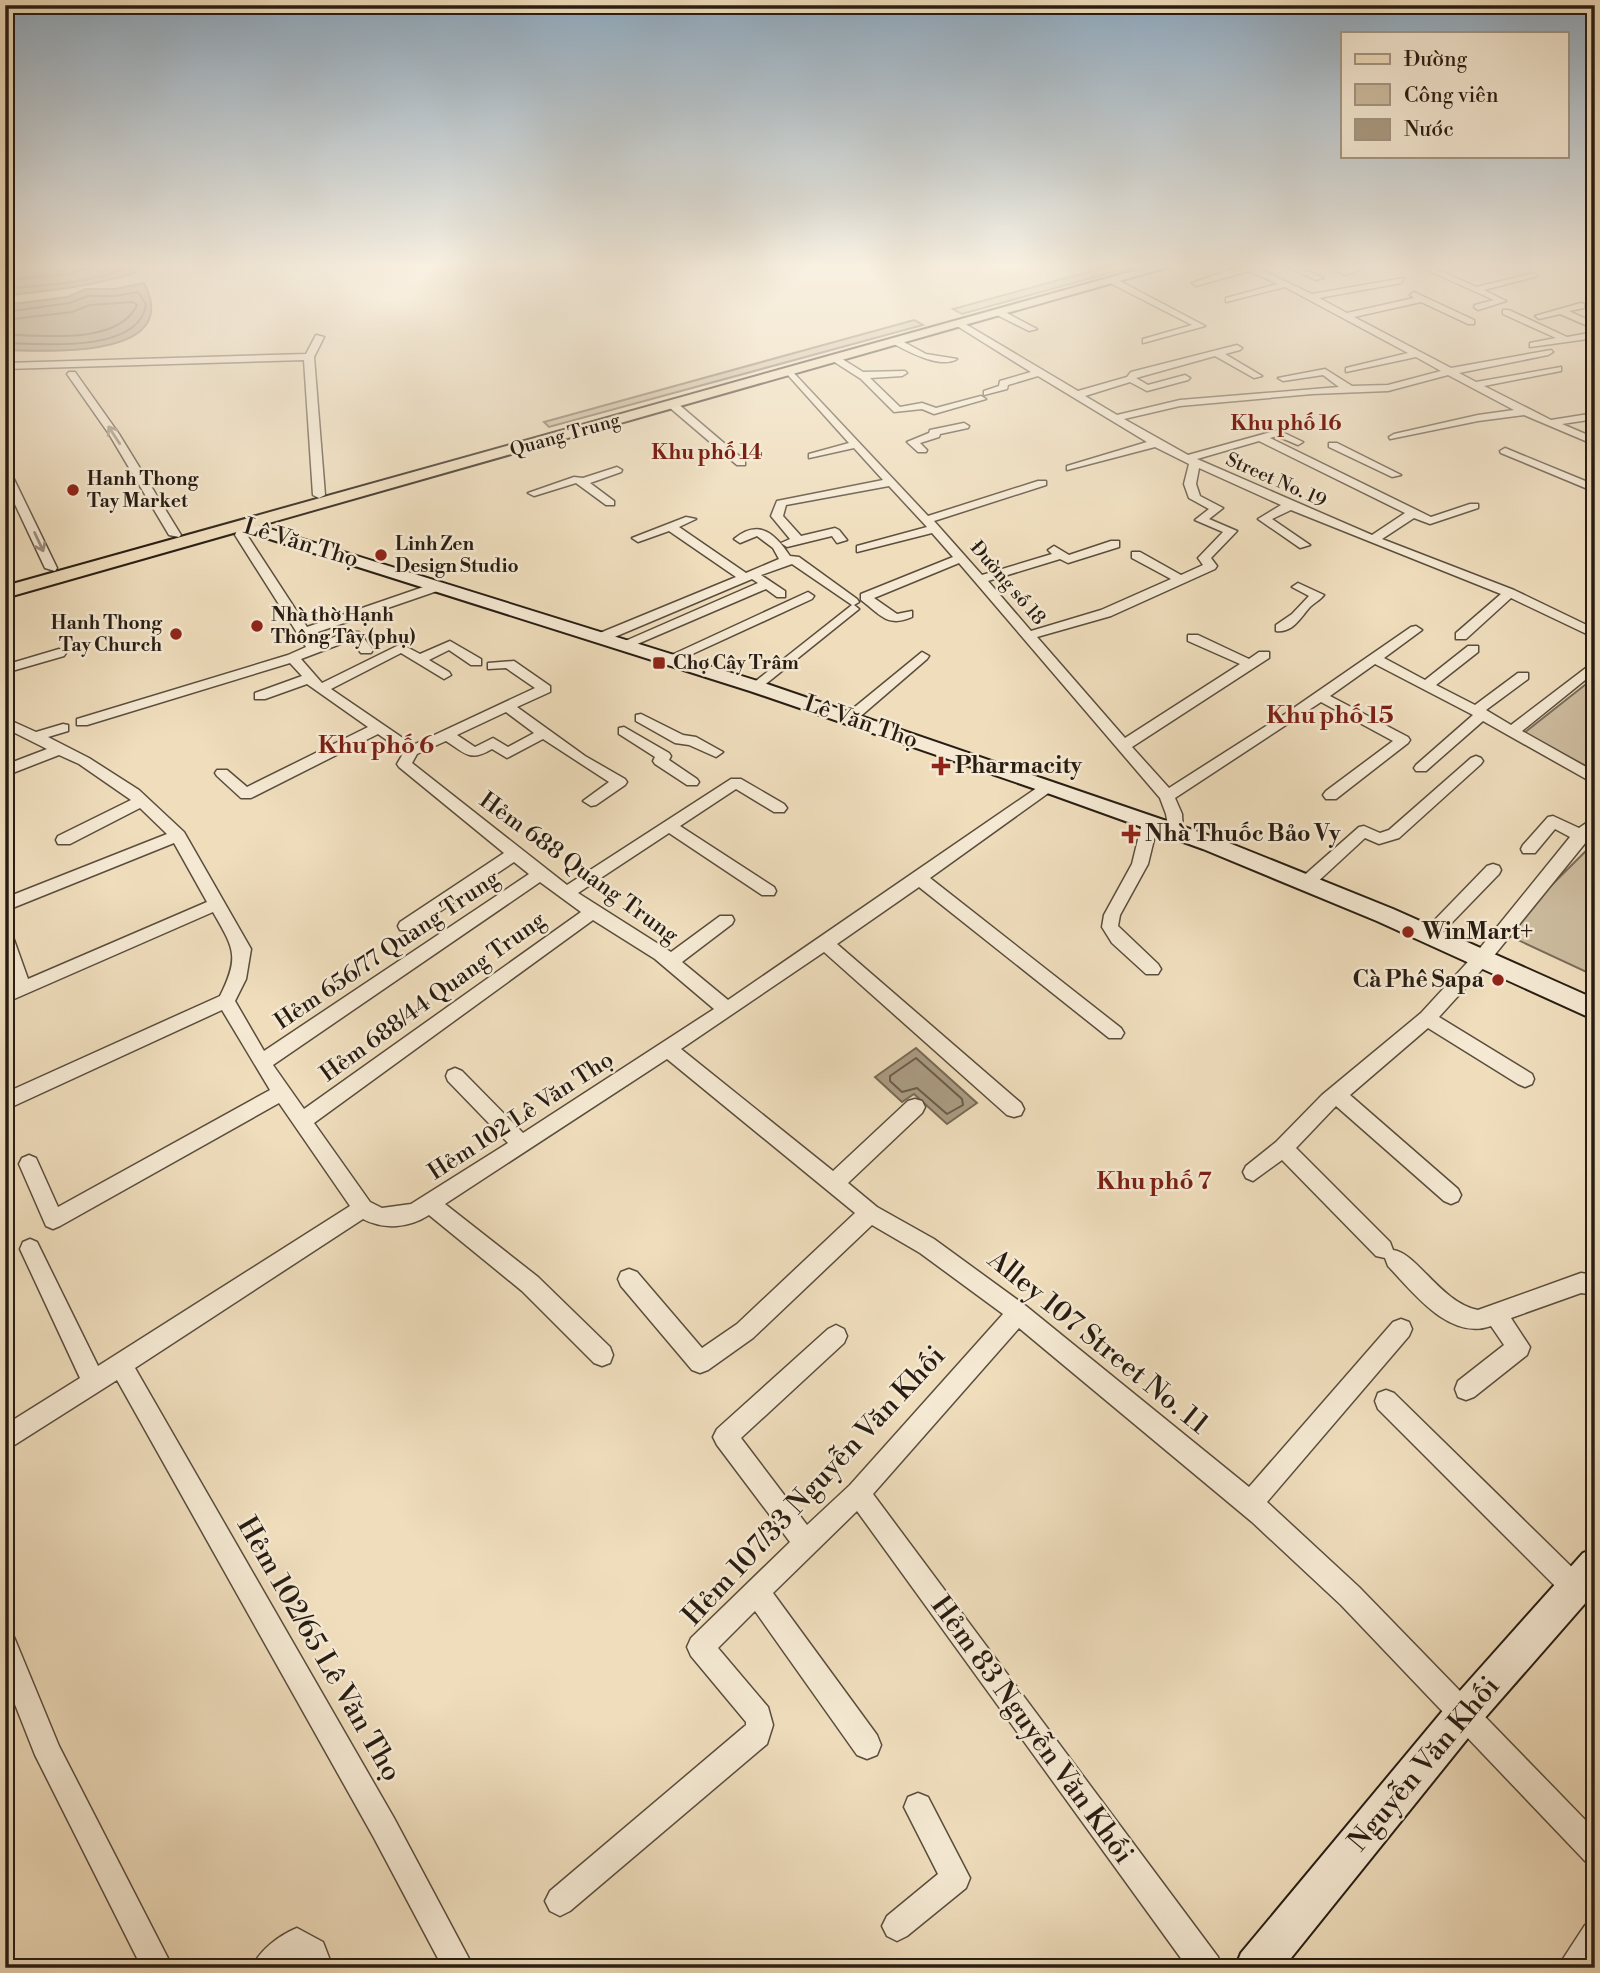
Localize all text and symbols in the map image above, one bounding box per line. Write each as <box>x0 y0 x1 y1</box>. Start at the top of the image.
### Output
legend <box>1341 32 1568 158</box>
text: Đường <box>1404 47 1468 73</box>
text: Công viên <box>1404 83 1499 109</box>
text: Nước <box>1404 117 1454 143</box>
street label: Quang Trung <box>507 408 623 462</box>
district label: Khu phố 16 <box>1231 411 1341 437</box>
one-way arrow <box>107 426 121 446</box>
district label: Khu phố 14 <box>651 440 763 466</box>
street label: Street No. 19 <box>1222 447 1330 513</box>
place label: Hanh Thong Tay Market <box>87 467 200 513</box>
marker: Hanh Thong Tay Market <box>65 482 81 498</box>
street label: Lê Văn Thọ <box>240 512 362 574</box>
one-way arrow <box>33 531 46 552</box>
place label: Linh Zen Design Studio <box>395 532 519 578</box>
street label: Đường số 18 <box>965 536 1051 630</box>
marker: Linh Zen Design Studio <box>373 547 389 563</box>
place label: Nhà thờ Hạnh Thông Tây (phụ) <box>271 603 415 649</box>
place label: Hanh Thong Tay Church <box>51 611 163 657</box>
marker: Nhà thờ Hạnh Thông Tây (phụ) <box>249 618 265 634</box>
marker: Hanh Thong Tay Church <box>168 626 184 642</box>
place label: Chợ Cây Trâm <box>673 651 799 675</box>
marker: Chợ Cây Trâm <box>651 655 667 671</box>
street label: Lê Văn Thọ <box>800 689 922 755</box>
district label: Khu phố 15 <box>1266 701 1394 731</box>
district label: Khu phố 6 <box>318 731 434 761</box>
place label: Pharmacity <box>955 752 1083 780</box>
marker: Pharmacity <box>933 758 949 774</box>
street label: Hẻm 688 Quang Trung <box>474 786 684 950</box>
place label: Nhà Thuốc Bảo Vy <box>1145 820 1341 848</box>
marker: Nhà Thuốc Bảo Vy <box>1123 826 1139 842</box>
street label: Hẻm 656/77 Quang Trung <box>269 864 505 1036</box>
street label: Hẻm 688/44 Quang Trung <box>315 906 551 1088</box>
place label: WinMart+ <box>1421 918 1533 946</box>
marker: WinMart+ <box>1400 924 1416 940</box>
place label: Cà Phê Sapa <box>1353 966 1485 994</box>
marker: Cà Phê Sapa <box>1490 972 1506 988</box>
street label: Hẻm 102 Lê Văn Thọ <box>423 1046 619 1186</box>
district label: Khu phố 7 <box>1096 1167 1212 1197</box>
street label: Alley 107 Street No. 11 <box>980 1242 1215 1442</box>
street label: Hẻm 107/33 Nguyễn Văn Khối <box>675 1339 953 1633</box>
street label: Hẻm 102/65 Lê Văn Thọ <box>229 1510 409 1788</box>
street label: Hẻm 83 Nguyễn Văn Khối <box>923 1589 1141 1871</box>
street label: Nguyễn Văn Khối <box>1341 1669 1507 1859</box>

